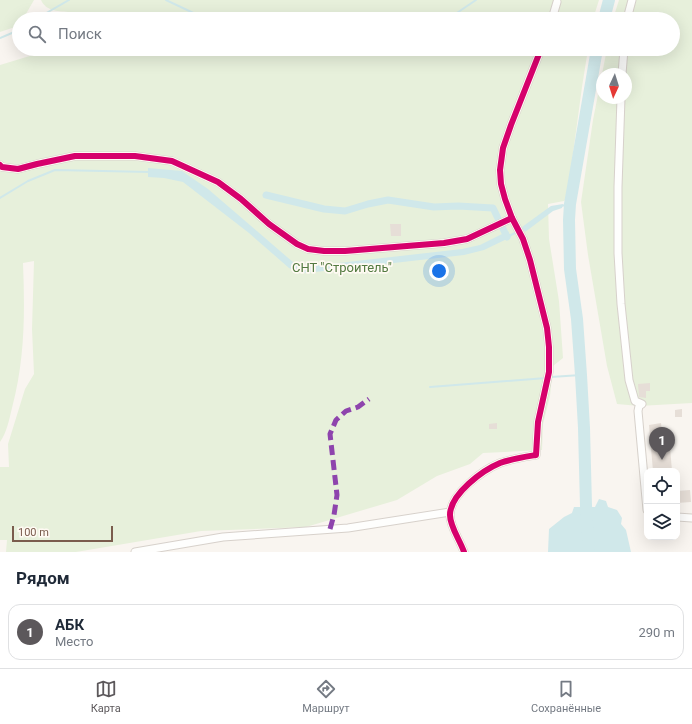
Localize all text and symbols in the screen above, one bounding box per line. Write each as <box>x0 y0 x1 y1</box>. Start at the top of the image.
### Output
search box <box>12 12 680 56</box>
icon: search <box>26 23 48 45</box>
text: Поиск <box>58 25 102 43</box>
north arrow <box>596 68 632 104</box>
park label: СНТ "Строитель" <box>292 260 392 275</box>
your location <box>429 261 449 281</box>
pin: 1 <box>649 427 675 460</box>
map controls <box>644 468 680 540</box>
button: locate <box>644 468 680 504</box>
button: layers <box>644 504 680 540</box>
scale bar <box>12 524 113 543</box>
text: 100 m <box>18 526 49 539</box>
text: Рядом <box>16 568 70 588</box>
text: АБК <box>55 616 84 634</box>
text: 1 <box>26 625 34 640</box>
text: 290 m <box>638 625 675 640</box>
text: Место <box>55 634 93 649</box>
tab: Карта <box>91 678 121 715</box>
tab: Маршрут <box>302 678 350 715</box>
tab: Сохранённые <box>531 678 601 715</box>

